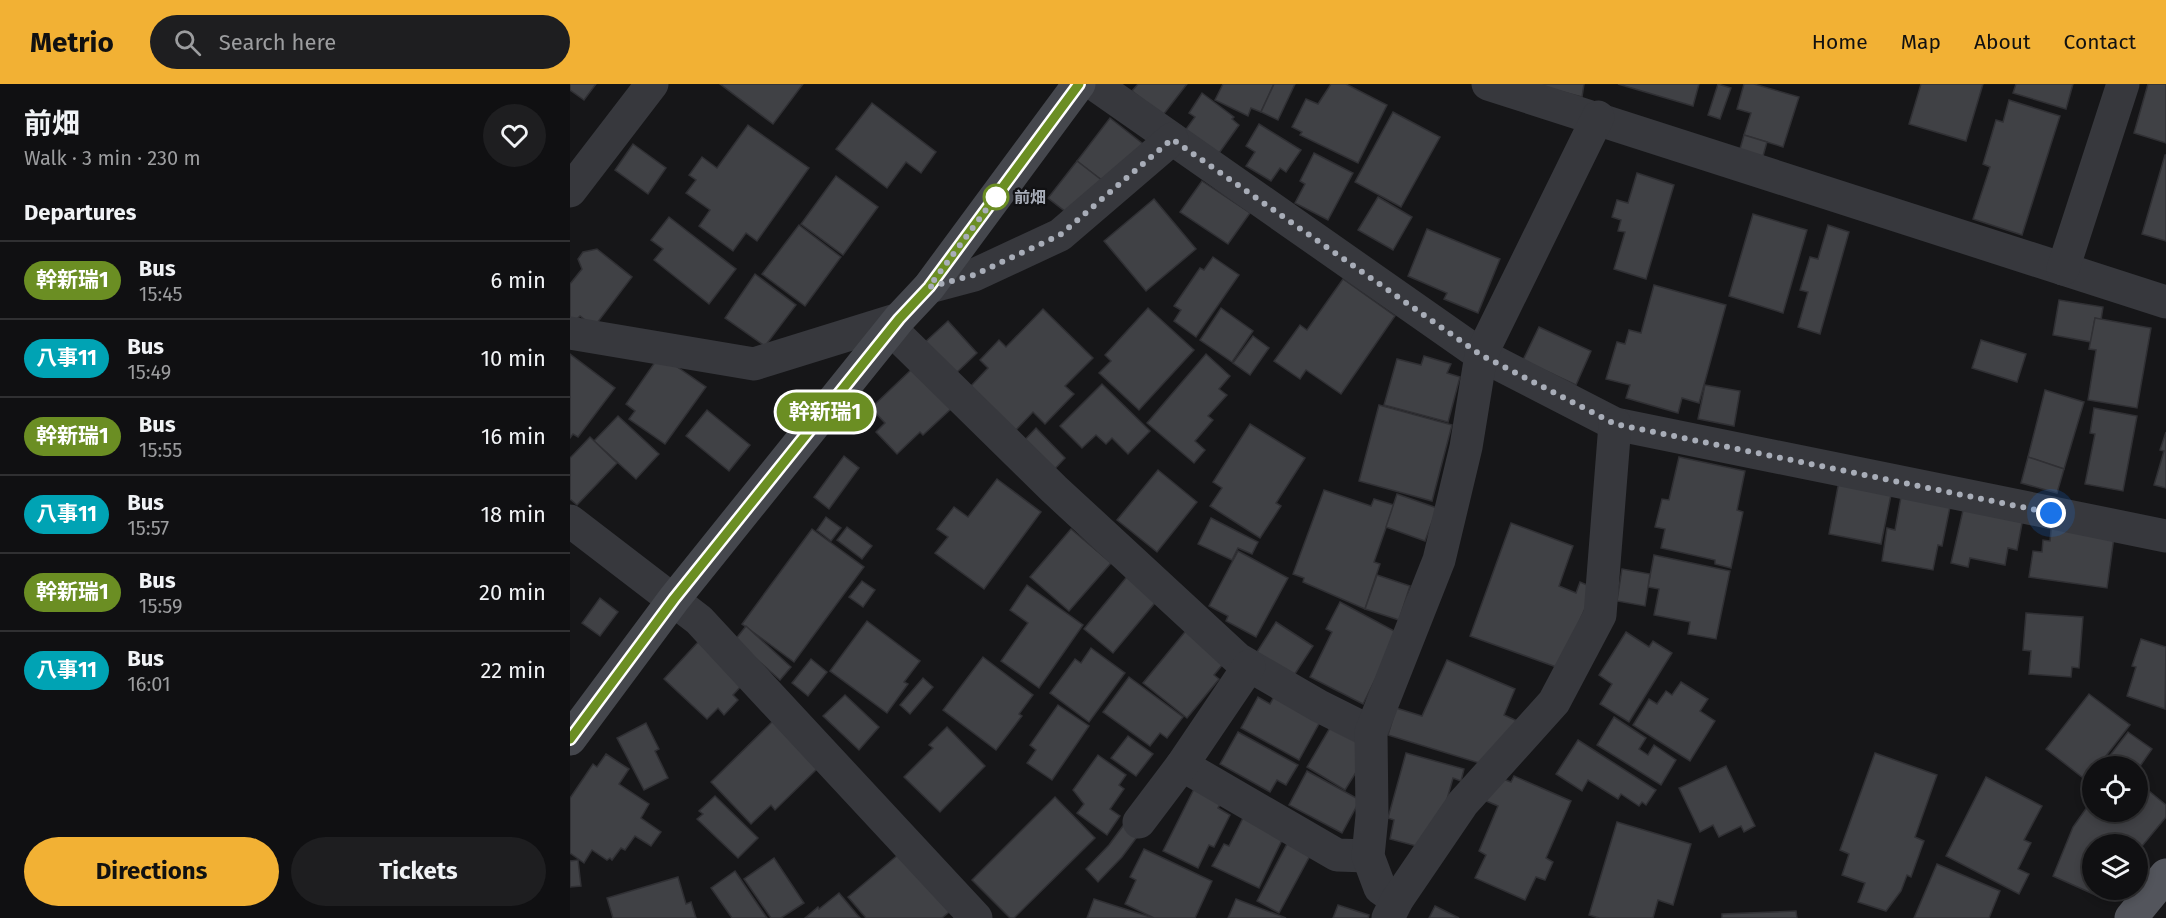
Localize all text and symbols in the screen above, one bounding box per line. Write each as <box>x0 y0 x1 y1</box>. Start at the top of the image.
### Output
search box <box>150 15 570 69</box>
text: Metrio <box>30 26 114 59</box>
icon: search <box>171 26 204 59</box>
text: Search here <box>219 29 336 56</box>
text: Home <box>1812 29 1868 55</box>
text: Map <box>1901 29 1941 55</box>
text: About <box>1974 29 2031 55</box>
text: Contact <box>2064 29 2136 55</box>
button: heart <box>483 104 546 167</box>
text: 前畑 <box>24 107 80 140</box>
text: Walk · 3 min · 230 m <box>24 146 201 170</box>
marker: 前畑 <box>983 184 1009 210</box>
place label: 前畑 <box>1014 188 1046 207</box>
text: Departures <box>24 199 136 226</box>
text: Bus <box>139 255 176 282</box>
text: 幹新瑞1 <box>36 267 109 293</box>
text: 6 min <box>490 267 546 294</box>
text: 15:45 <box>139 282 183 306</box>
text: Bus <box>127 333 164 360</box>
text: 八事11 <box>36 345 97 371</box>
text: 10 min <box>480 345 546 372</box>
text: 15:49 <box>127 360 171 384</box>
line badge: 幹新瑞1 <box>783 392 867 432</box>
text: 幹新瑞1 <box>789 399 861 425</box>
text: Bus <box>139 411 176 438</box>
text: 幹新瑞1 <box>36 423 109 449</box>
text: 16 min <box>481 423 546 450</box>
text: 15:55 <box>139 438 182 462</box>
text: Bus <box>127 489 164 516</box>
your location <box>2036 498 2066 528</box>
text: 八事11 <box>36 501 97 527</box>
text: 18 min <box>481 501 546 528</box>
text: 15:57 <box>127 516 169 540</box>
text: Bus <box>139 567 176 594</box>
text: 幹新瑞1 <box>36 579 109 605</box>
text: 20 min <box>479 579 546 606</box>
text: 15:59 <box>139 594 183 618</box>
text: Bus <box>127 645 164 672</box>
text: 八事11 <box>36 657 97 683</box>
text: 22 min <box>480 657 546 684</box>
text: 16:01 <box>127 672 171 696</box>
map controls <box>2082 756 2148 900</box>
button: locate <box>2082 756 2148 822</box>
button: layers <box>2082 834 2148 900</box>
button: Directions <box>24 837 279 906</box>
button: Tickets <box>291 837 546 906</box>

